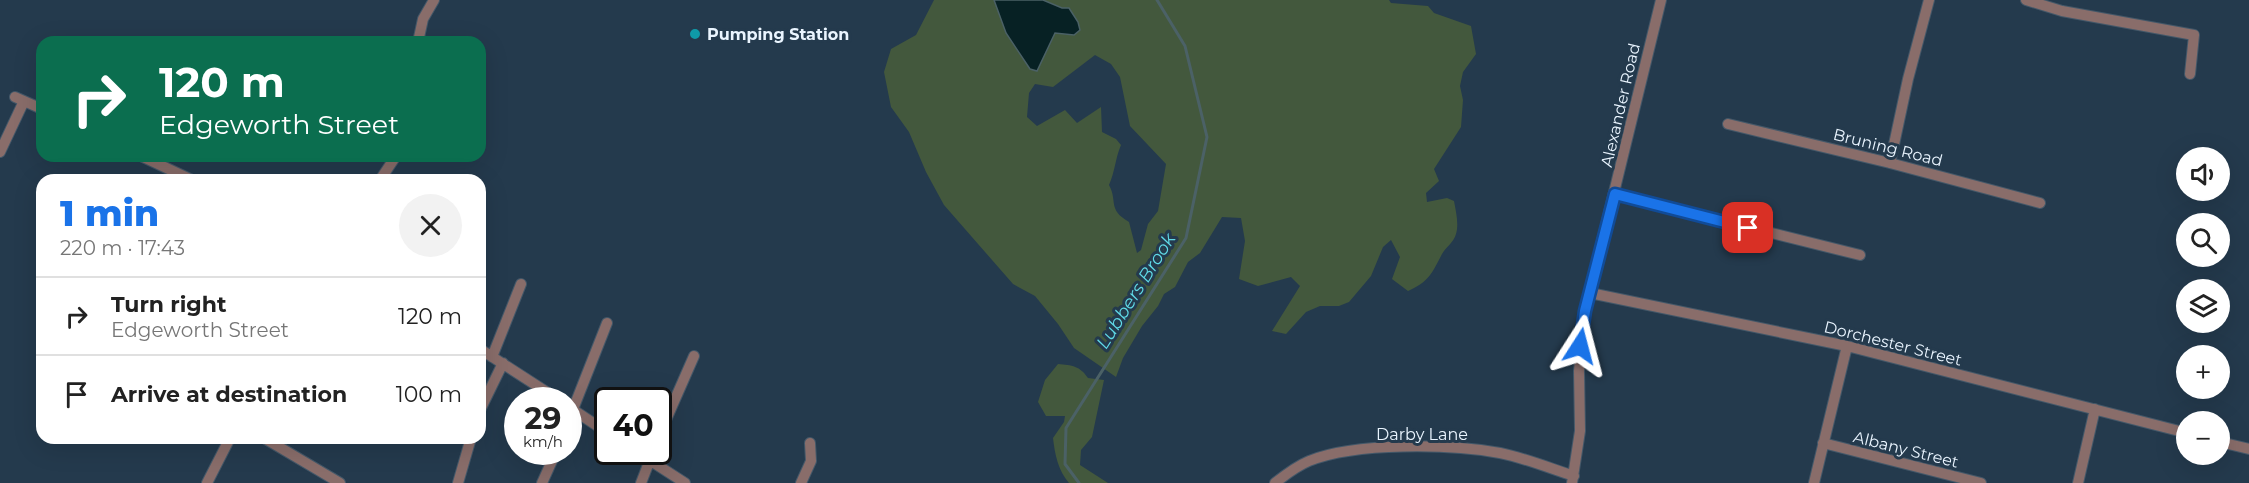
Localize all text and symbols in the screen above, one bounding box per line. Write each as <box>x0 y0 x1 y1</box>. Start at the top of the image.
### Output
place label: Pumping Station <box>707 25 849 44</box>
marker: Pumping Station <box>688 27 702 41</box>
street label: Alexander Road <box>1597 41 1644 169</box>
text: 120 m <box>159 56 285 108</box>
icon: right <box>60 60 138 138</box>
text: Edgeworth Street <box>159 108 399 141</box>
street label: Bruning Road <box>1831 125 1945 170</box>
map controls <box>2176 147 2230 465</box>
button: sound <box>2176 147 2230 201</box>
text: 1 min <box>60 191 159 235</box>
button: close <box>399 194 462 257</box>
pin <box>1722 202 1773 253</box>
icon: arrive <box>1731 211 1764 244</box>
button: search <box>2176 213 2230 267</box>
water label: Lubbers Brook <box>1092 228 1181 353</box>
text: 220 m · 17:43 <box>60 236 185 260</box>
button: layers <box>2176 279 2230 333</box>
text: Turn right <box>111 291 226 318</box>
icon: right <box>60 300 93 333</box>
text: 120 m <box>398 303 462 330</box>
position arrow <box>1548 314 1612 378</box>
street label: Dorchester Street <box>1822 317 1964 370</box>
text: Edgeworth Street <box>111 318 289 342</box>
button: + <box>2176 345 2230 399</box>
icon: arrive <box>60 378 93 411</box>
text: Arrive at destination <box>111 381 347 408</box>
text: 100 m <box>396 381 462 408</box>
speed limit sign: 40 <box>594 387 672 465</box>
text: 29 <box>525 400 561 437</box>
button: − <box>2176 411 2230 465</box>
street label: Darby Lane <box>1376 425 1468 444</box>
street label: Albany Street <box>1851 427 1961 472</box>
text: km/h <box>523 432 563 451</box>

